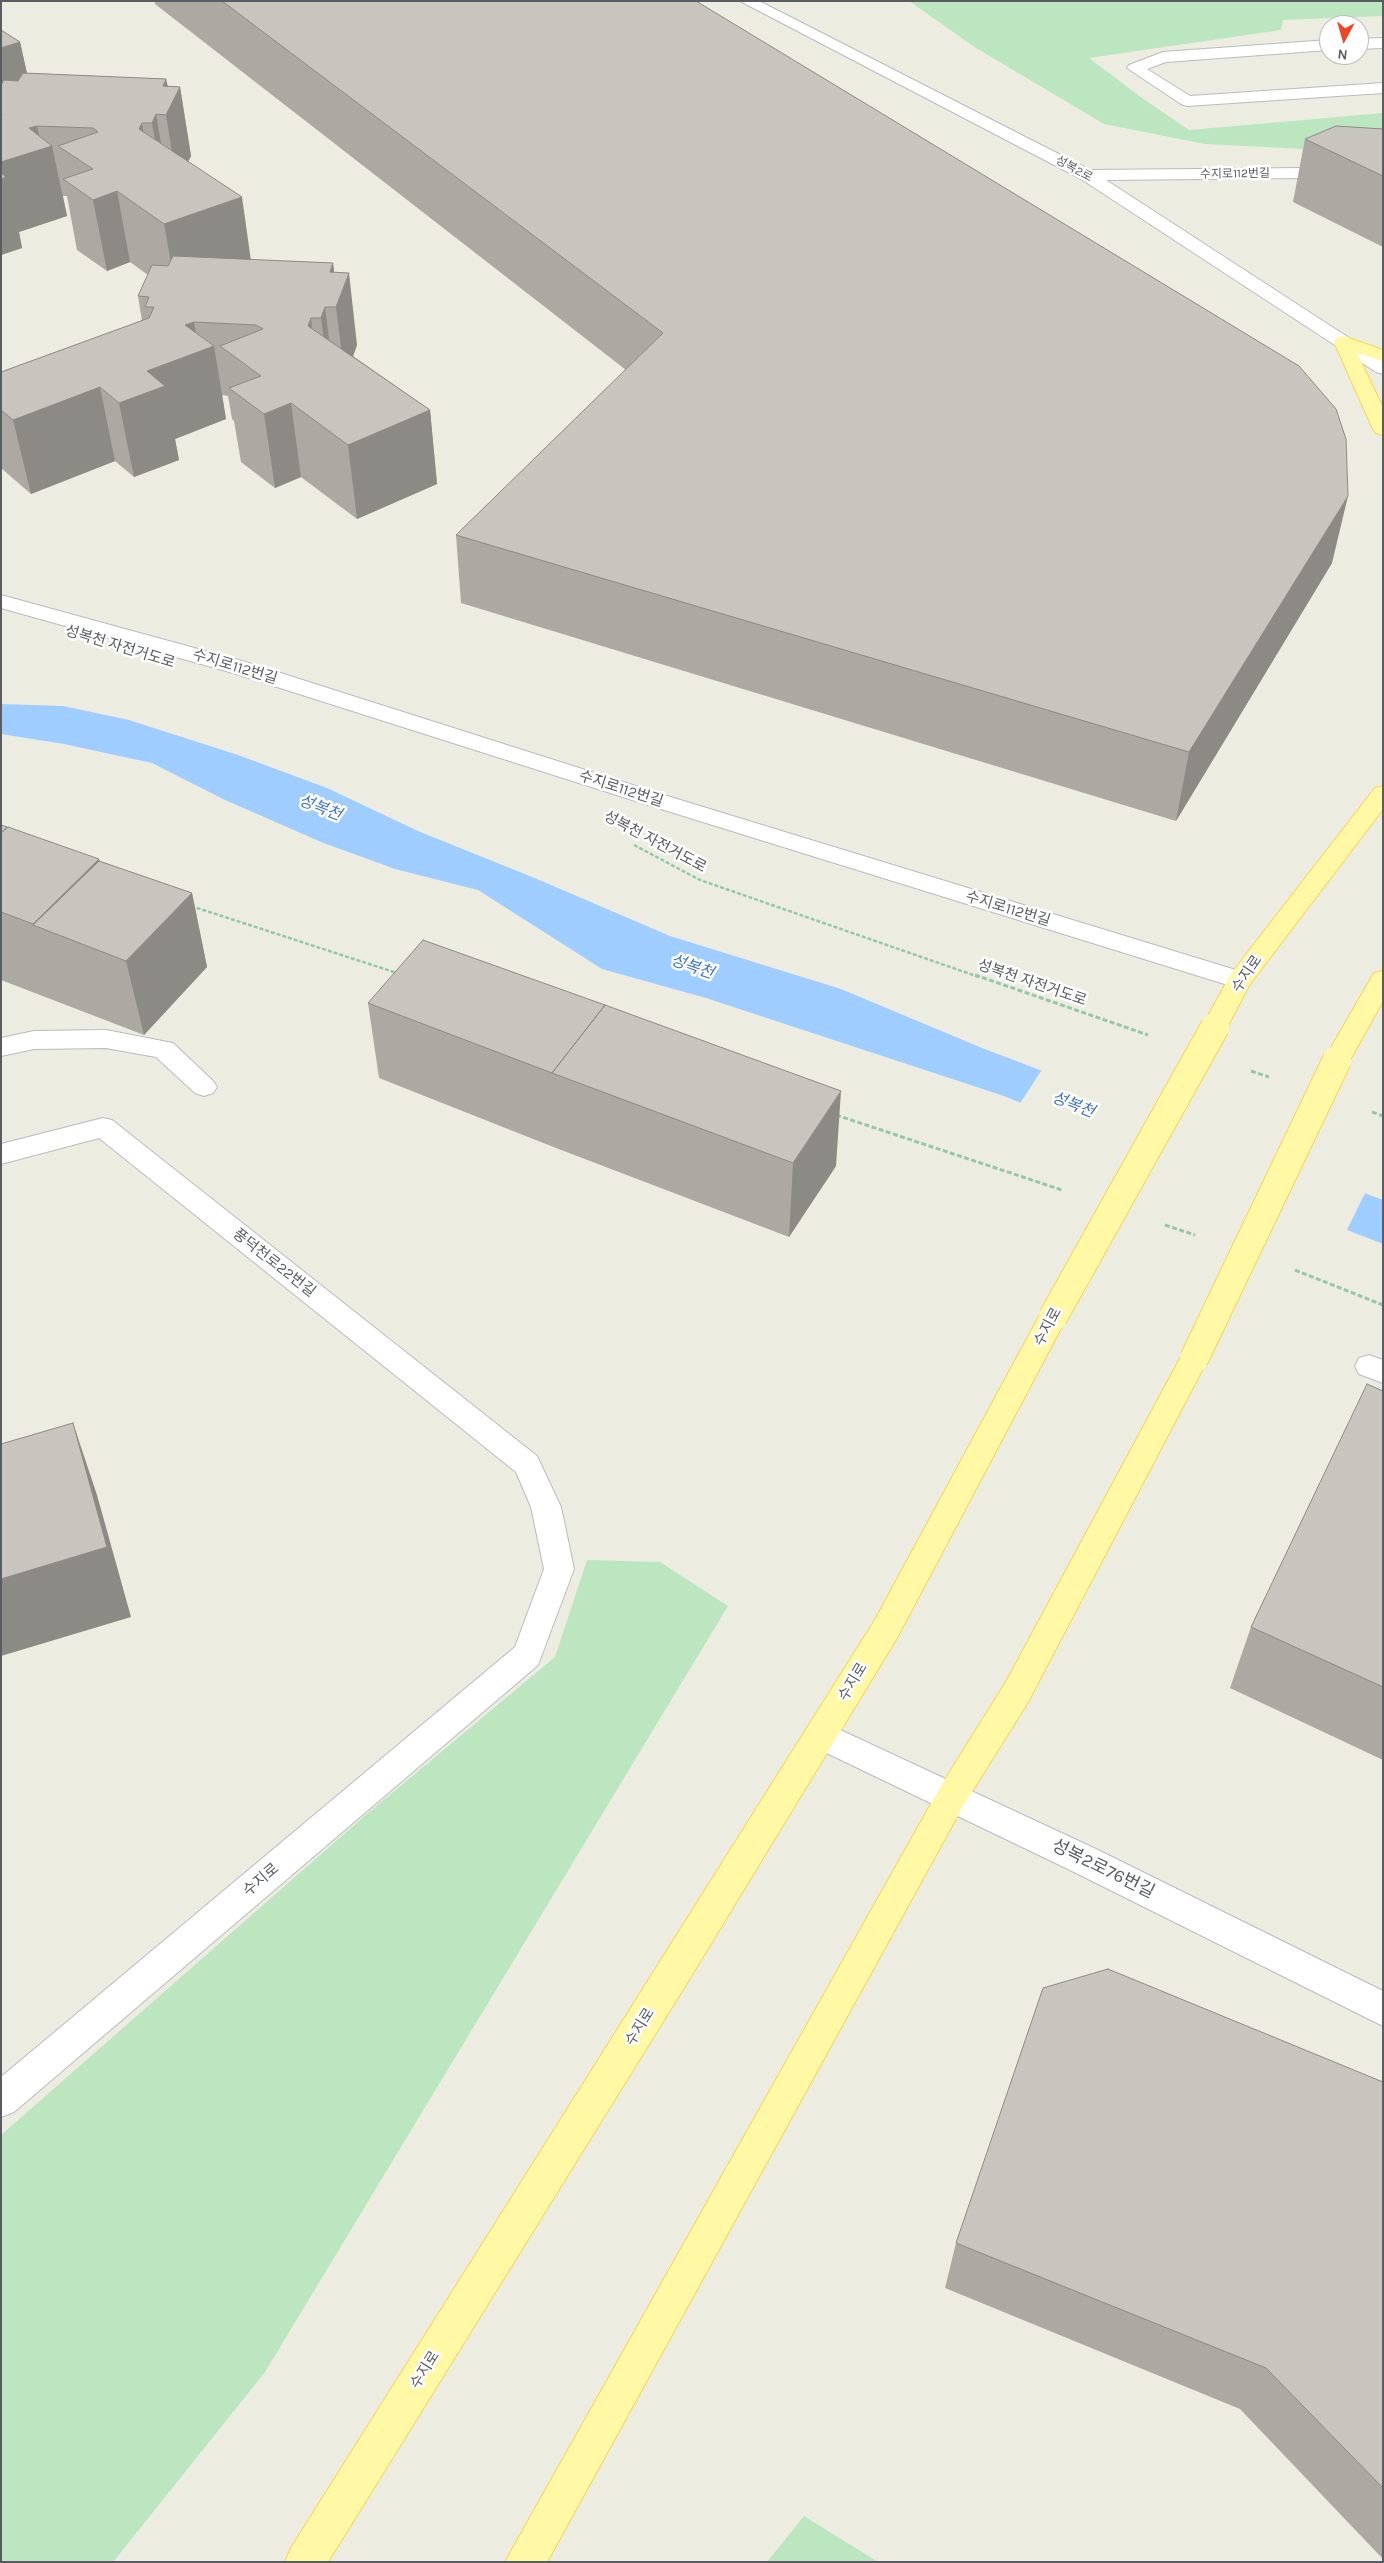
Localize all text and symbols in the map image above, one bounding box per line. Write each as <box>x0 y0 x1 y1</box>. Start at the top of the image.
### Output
north arrow <box>1319 15 1369 65</box>
text: N <box>1337 45 1348 63</box>
street label: 성복2로 <box>1053 153 1095 185</box>
street label: 수지로112번길 <box>1200 166 1270 182</box>
street label: 성복천 자전거도로 <box>63 622 177 672</box>
street label: 수지로112번길 <box>190 646 280 688</box>
street label: 수지로112번길 <box>577 767 665 811</box>
water label: 성복천 <box>296 791 344 825</box>
street label: 성복천 자전거도로 <box>600 807 710 877</box>
street label: 수지로112번길 <box>963 888 1053 930</box>
water label: 성복천 <box>668 951 716 983</box>
street label: 수지로 <box>1228 952 1266 996</box>
street label: 성복천 자전거도로 <box>975 956 1089 1010</box>
water label: 성복천 <box>1049 1088 1097 1122</box>
street label: 풍덕천로22번길 <box>229 1225 319 1301</box>
street label: 수지로 <box>1030 1304 1066 1350</box>
street label: 수지로 <box>835 1660 871 1704</box>
street label: 성복2로76번길 <box>1048 1835 1158 1903</box>
street label: 수지로 <box>239 1860 283 1900</box>
street label: 수지로 <box>621 2005 659 2049</box>
street label: 수지로 <box>406 2348 444 2392</box>

